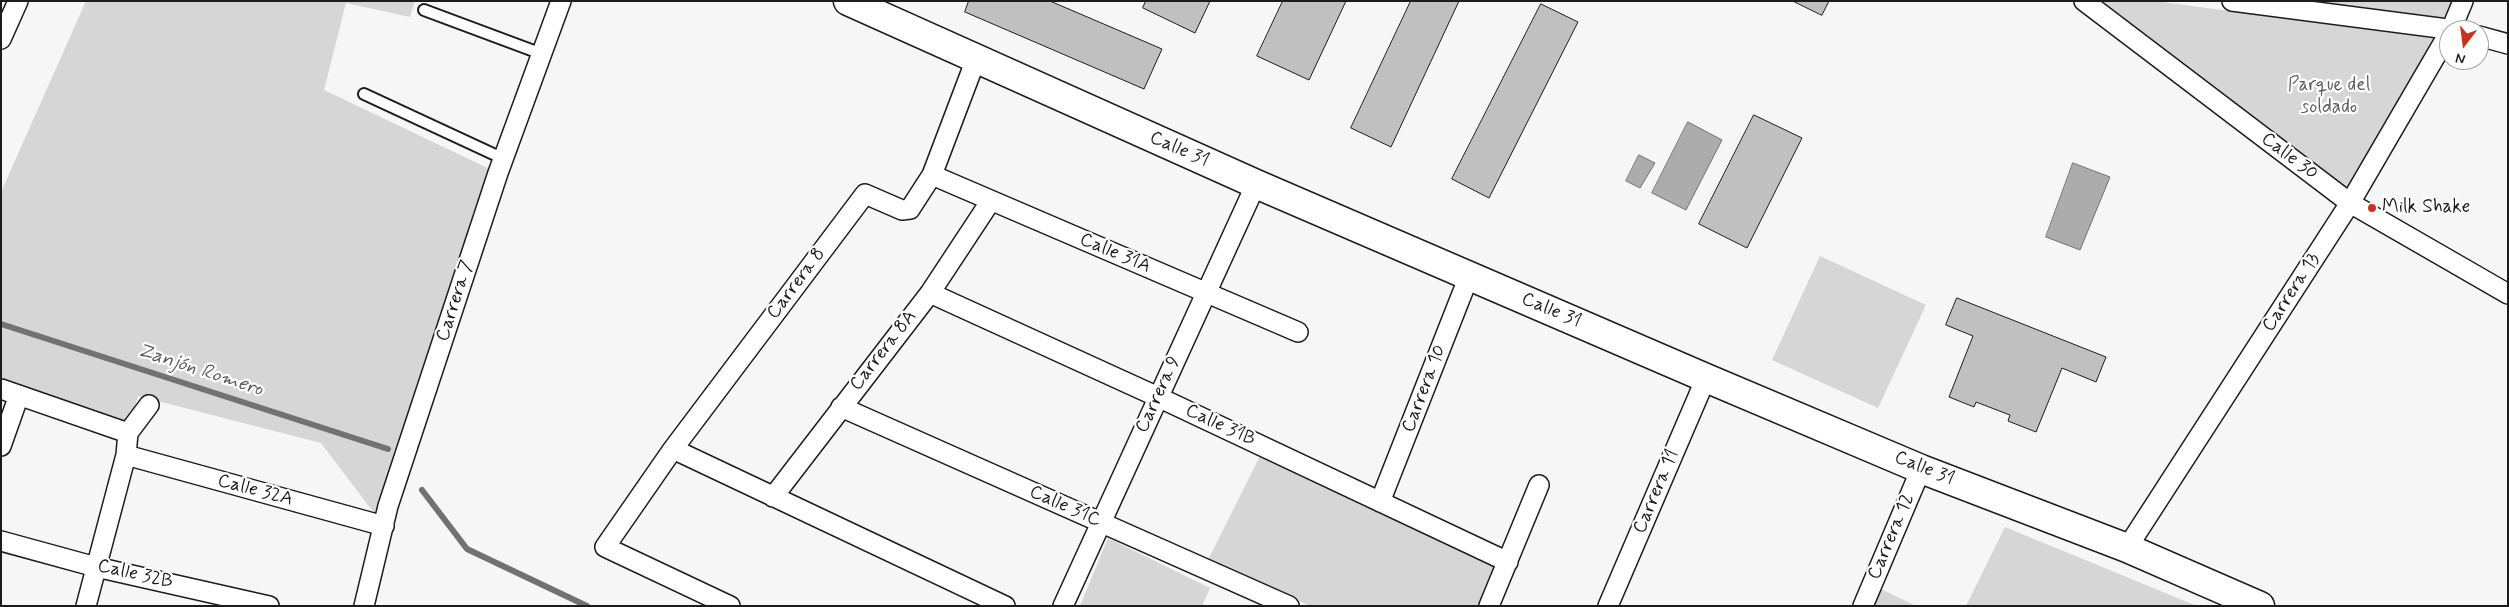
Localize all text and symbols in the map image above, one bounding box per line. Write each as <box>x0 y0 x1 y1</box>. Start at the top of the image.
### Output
north arrow <box>2439 20 2489 70</box>
text: N <box>2454 49 2467 68</box>
park label: Parque del soldado <box>2288 75 2370 119</box>
street label: Calle 31 <box>1146 127 1212 173</box>
street label: Calle 30 <box>2256 128 2322 186</box>
place label: Milk Shake <box>2382 197 2470 219</box>
marker: Milk Shake <box>2366 202 2378 214</box>
street label: Calle 31A <box>1076 229 1154 279</box>
street label: Carrera 8 <box>763 244 831 324</box>
street label: Carrera 13 <box>2258 249 2326 337</box>
street label: Carrera 7 <box>432 257 480 345</box>
street label: Calle 31 <box>1518 288 1584 334</box>
street label: Carrera 8A <box>846 306 922 396</box>
water label: Zanjón Romero <box>134 339 266 403</box>
street label: Carrera 10 <box>1398 342 1452 436</box>
street label: Carrera 9 <box>1131 353 1187 437</box>
street label: Calle 31B <box>1181 400 1259 452</box>
street label: Carrera 11 <box>1629 446 1685 538</box>
street label: Calle 31 <box>1891 447 1957 491</box>
street label: Calle 32A <box>215 470 295 512</box>
street label: Calle 31C <box>1026 481 1104 533</box>
street label: Carrera 12 <box>1864 491 1920 583</box>
street label: Calle 32B <box>95 555 175 595</box>

